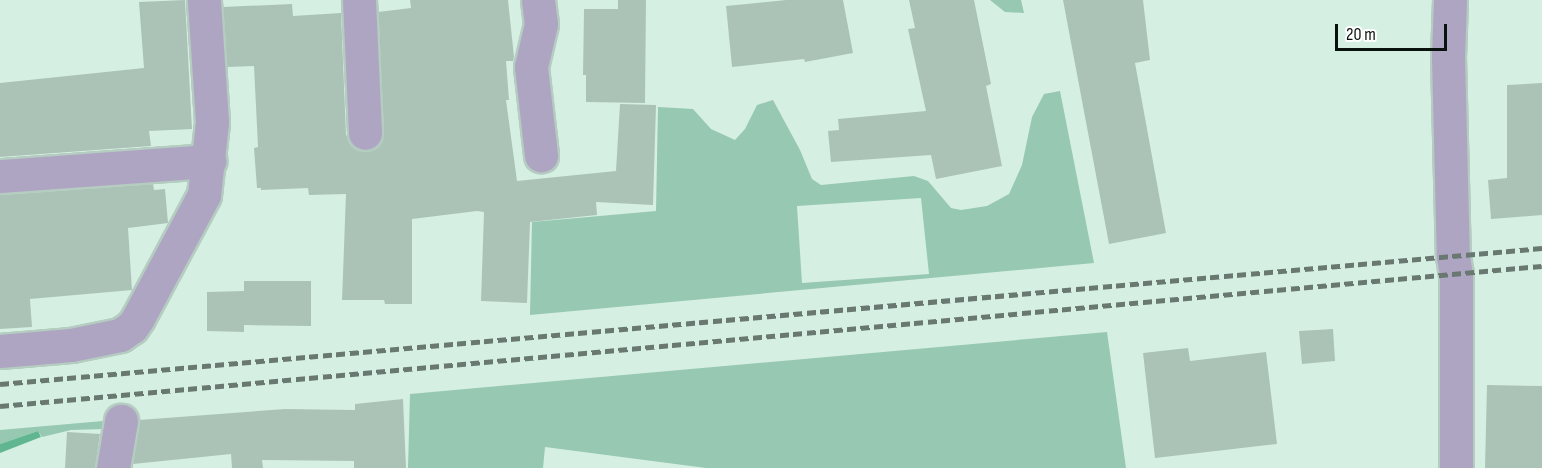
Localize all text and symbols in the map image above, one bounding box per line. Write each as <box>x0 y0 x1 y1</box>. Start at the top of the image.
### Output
scale bar <box>1338 12 1450 50</box>
text: 20 m <box>1346 24 1376 45</box>

